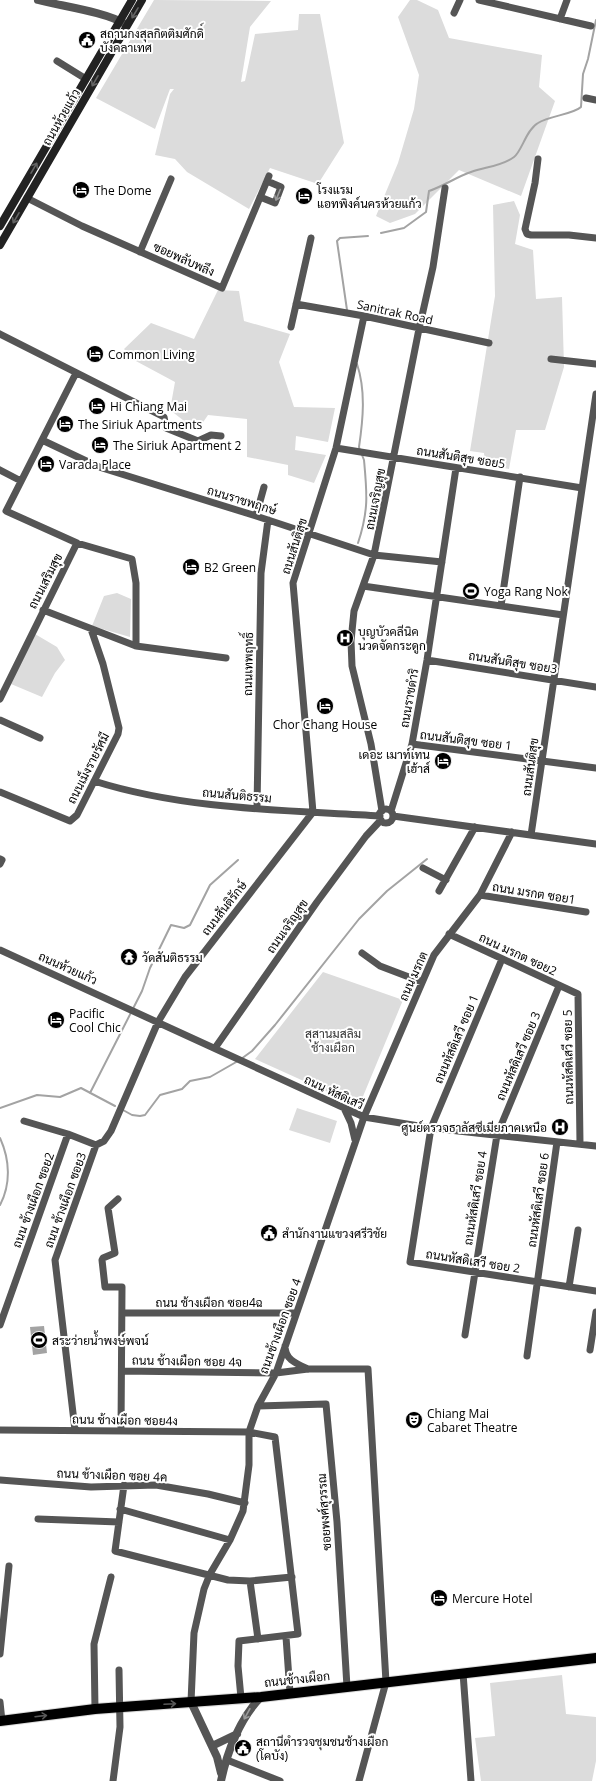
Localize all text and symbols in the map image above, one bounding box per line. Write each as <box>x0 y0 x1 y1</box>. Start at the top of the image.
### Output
one-way arrow <box>130 7 138 19</box>
place label: สถานกงสุลกิตติมศักดิ์ บังคลาเทศ <box>100 22 204 56</box>
public building icon: สถานกงสุลกิตติมศักดิ์ บังคลาเทศ <box>77 30 97 50</box>
one-way arrow <box>91 75 99 87</box>
street label: ถนนห้วยแก้ว <box>38 86 84 148</box>
one-way arrow <box>30 162 38 174</box>
hotel icon: The Dome <box>71 180 91 200</box>
place label: โรงแรม แอทพิงค์นครห้วยแก้ว <box>316 181 422 212</box>
place label: The Dome <box>94 182 152 199</box>
hotel icon: โรงแรม แอทพิงค์นครห้วยแก้ว <box>294 186 314 206</box>
one-way arrow <box>274 189 281 201</box>
one-way arrow <box>11 212 19 224</box>
street label: ซอยพลับพลึง <box>151 238 217 280</box>
street label: Sanitrak Road <box>355 296 435 328</box>
hotel icon: Common Living <box>85 344 105 364</box>
place label: Common Living <box>108 346 195 363</box>
hotel icon: Hi Chiang Mai <box>87 396 107 416</box>
place label: Hi Chiang Mai <box>110 398 187 415</box>
hotel icon: The Siriuk Apartments <box>55 414 75 434</box>
place label: The Siriuk Apartments <box>78 416 202 433</box>
hotel icon: The Siriuk Apartment 2 <box>90 435 110 455</box>
place label: The Siriuk Apartment 2 <box>113 437 242 454</box>
street label: ถนนสันติสุข ซอย5 <box>415 442 507 473</box>
hotel icon: Varada Place <box>36 454 56 474</box>
place label: Varada Place <box>59 456 131 473</box>
street label: ถนนเจริญสุข <box>361 467 390 531</box>
street label: ถนนราชพฤกษ์ <box>205 481 280 519</box>
street label: ถนนสันติสุข <box>277 516 312 577</box>
street label: ถนนเสริมสุข <box>24 550 67 612</box>
hotel icon: B2 Green <box>181 557 201 577</box>
place label: B2 Green <box>204 559 256 576</box>
sports icon: Yoga Rang Nok <box>461 581 481 601</box>
place label: Yoga Rang Nok <box>484 583 569 600</box>
place label: บุญบัวคลีนิค นวดจัดกระดูก <box>358 623 426 654</box>
hospital icon: บุญบัวคลีนิค นวดจัดกระดูก <box>335 628 355 648</box>
street label: ถนนเทพฤทธิ์ <box>236 631 257 696</box>
street label: ถนนสันติสุข ซอย3 <box>467 647 559 678</box>
street label: ถนนราชดำริ <box>395 667 423 729</box>
hotel icon: Chor Chang House <box>315 696 335 716</box>
place label: Chor Chang House <box>273 716 378 733</box>
street label: ถนนสันติสุข ซอย 1 <box>419 726 513 755</box>
street label: ถนนเม็งรายรัศมี <box>63 730 113 806</box>
street label: ถนนสันติสุข <box>518 737 543 797</box>
place label: เดอะ เมาท์เทน เฮ้าส์ <box>359 746 430 777</box>
hotel icon: เดอะ เมาท์เทน เฮ้าส์ <box>433 751 453 771</box>
street label: ถนนสันติธรรม <box>202 783 272 807</box>
street label: ถนนสันติรักษ์ <box>197 876 251 939</box>
street label: ถนน มรกต ซอย1 <box>491 878 577 908</box>
street label: ถนนเจริญสุข <box>262 896 313 957</box>
street label: ถนน มรกต ซอย2 <box>476 929 560 980</box>
street label: ถนนห้วยแก้ว <box>36 947 100 989</box>
temple icon: วัดสันติธรรม <box>119 947 139 967</box>
street label: ถนน มรกต <box>395 948 431 1004</box>
place label: วัดสันติธรรม <box>142 949 203 966</box>
street label: ถนนหัสดิเสวี ซอย 1 <box>430 992 482 1086</box>
place label: Pacific Cool Chic <box>69 1005 121 1036</box>
street label: ถนนหัสดิเสวี ซอย 3 <box>492 1009 544 1103</box>
street label: ถนนหัสดิเสวี ซอย 5 <box>559 1009 577 1105</box>
hotel icon: Pacific Cool Chic <box>46 1010 66 1030</box>
park label: สุสานมุสลิม ช้างเผือก <box>305 1025 361 1056</box>
street label: ถนน หัสดิเสวี <box>301 1071 367 1113</box>
hospital icon: ศูนย์ตรวจธาลัสซีเมียภาคเหนือ <box>550 1117 570 1137</box>
place label: ศูนย์ตรวจธาลัสซีเมียภาคเหนือ <box>401 1119 547 1136</box>
street label: ถนน ช้างเผือก ซอย2 <box>8 1150 58 1250</box>
street label: ถนน ช้างเผือก ซอย3 <box>40 1150 90 1250</box>
street label: ถนนหัสดิเสวี ซอย 4 <box>459 1150 491 1246</box>
street label: ถนนหัสดิเสวี ซอย 6 <box>523 1152 553 1248</box>
public building icon: สำนักงานแขวงศรีวิชัย <box>259 1223 279 1243</box>
place label: สำนักงานแขวงศรีวิชัย <box>282 1225 387 1242</box>
street label: ถนนหัสดิเสวี ซอย 2 <box>425 1245 521 1277</box>
street label: ถนนช้างเผือก ซอย 4 <box>255 1276 305 1376</box>
street label: ถนน ช้างเผือก ซอย4ฉ <box>155 1294 263 1311</box>
sports icon: สระว่ายน้ำพงษ์พจน์ <box>29 1330 49 1350</box>
place label: สระว่ายน้ำพงษ์พจน์ <box>52 1330 149 1349</box>
street label: ถนน ช้างเผือก ซอย 4จ <box>132 1352 242 1370</box>
place label: Chiang Mai Cabaret Theatre <box>427 1405 518 1436</box>
theatre icon: Chiang Mai Cabaret Theatre <box>404 1410 424 1430</box>
street label: ถนน ช้างเผือก ซอย4ง <box>72 1411 178 1429</box>
street label: ถนน ช้างเผือก ซอย 4ค <box>56 1465 168 1485</box>
street label: ซอยพงศ์สุวรรณ <box>313 1473 336 1551</box>
hotel icon: Mercure Hotel <box>429 1588 449 1608</box>
place label: Mercure Hotel <box>452 1590 532 1607</box>
street label: ถนนช้างเผือก <box>263 1667 331 1691</box>
one-way arrow <box>163 1700 176 1707</box>
one-way arrow <box>243 1708 251 1720</box>
one-way arrow <box>34 1712 47 1720</box>
place label: สถานีตำรวจชุมชนช้างเผือก (โคบัง) <box>256 1733 388 1764</box>
public building icon: สถานีตำรวจชุมชนช้างเผือก (โคบัง) <box>233 1738 253 1758</box>

